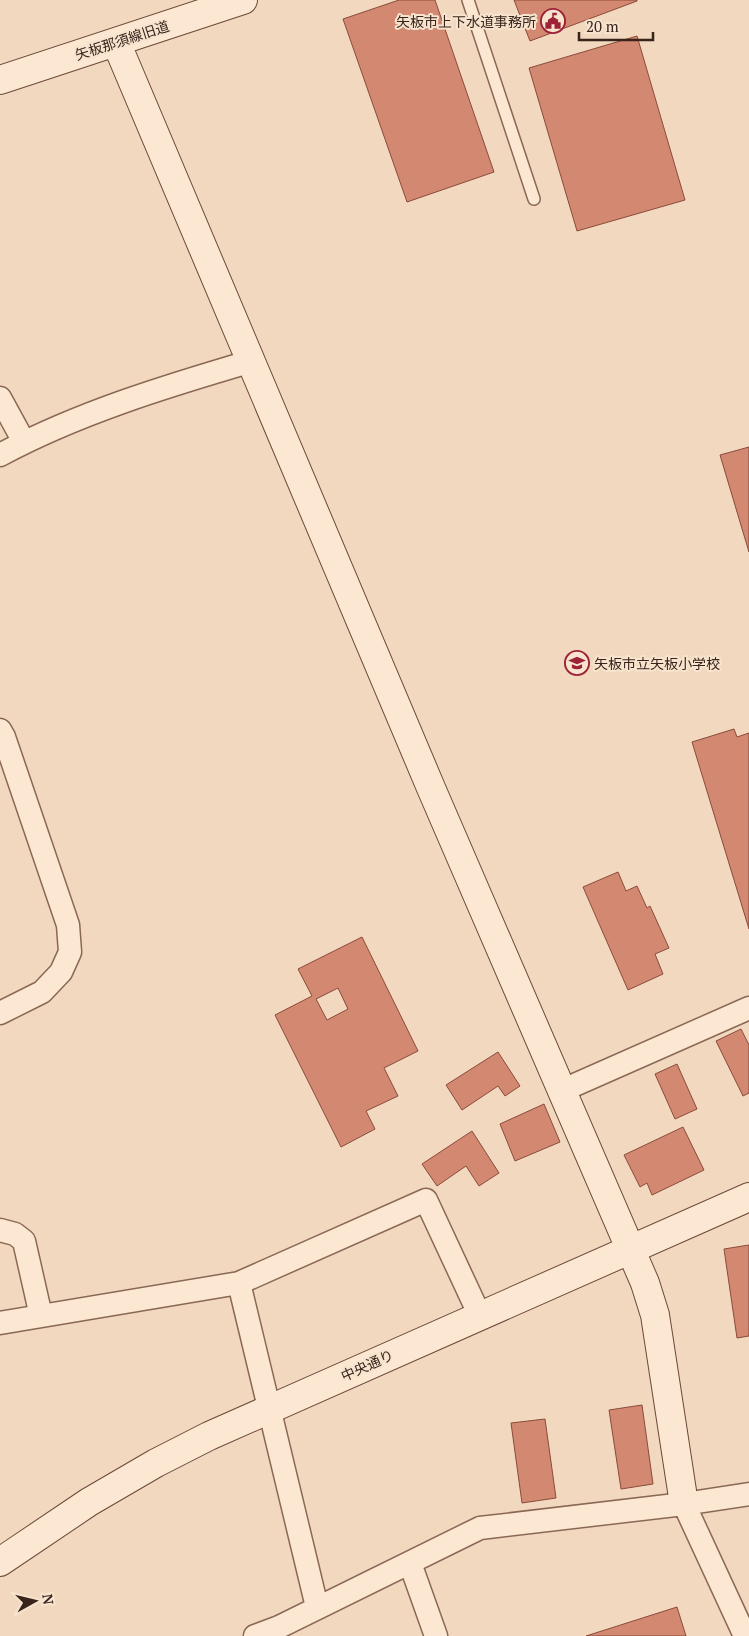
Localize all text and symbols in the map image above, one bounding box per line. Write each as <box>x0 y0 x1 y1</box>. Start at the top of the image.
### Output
public building icon: 矢板市上下水道事務所 <box>540 8 566 34</box>
scale bar <box>579 10 653 42</box>
place label: 矢板市上下水道事務所 <box>396 12 536 31</box>
street label: 矢板那須線旧道 <box>72 16 172 64</box>
text: 20 m <box>586 16 619 36</box>
school or university icon: 矢板市立矢板小学校 <box>564 650 590 676</box>
place label: 矢板市立矢板小学校 <box>594 654 720 673</box>
street label: 中央通り <box>338 1345 396 1385</box>
north arrow <box>10 1576 60 1626</box>
text: N <box>38 1593 59 1606</box>

